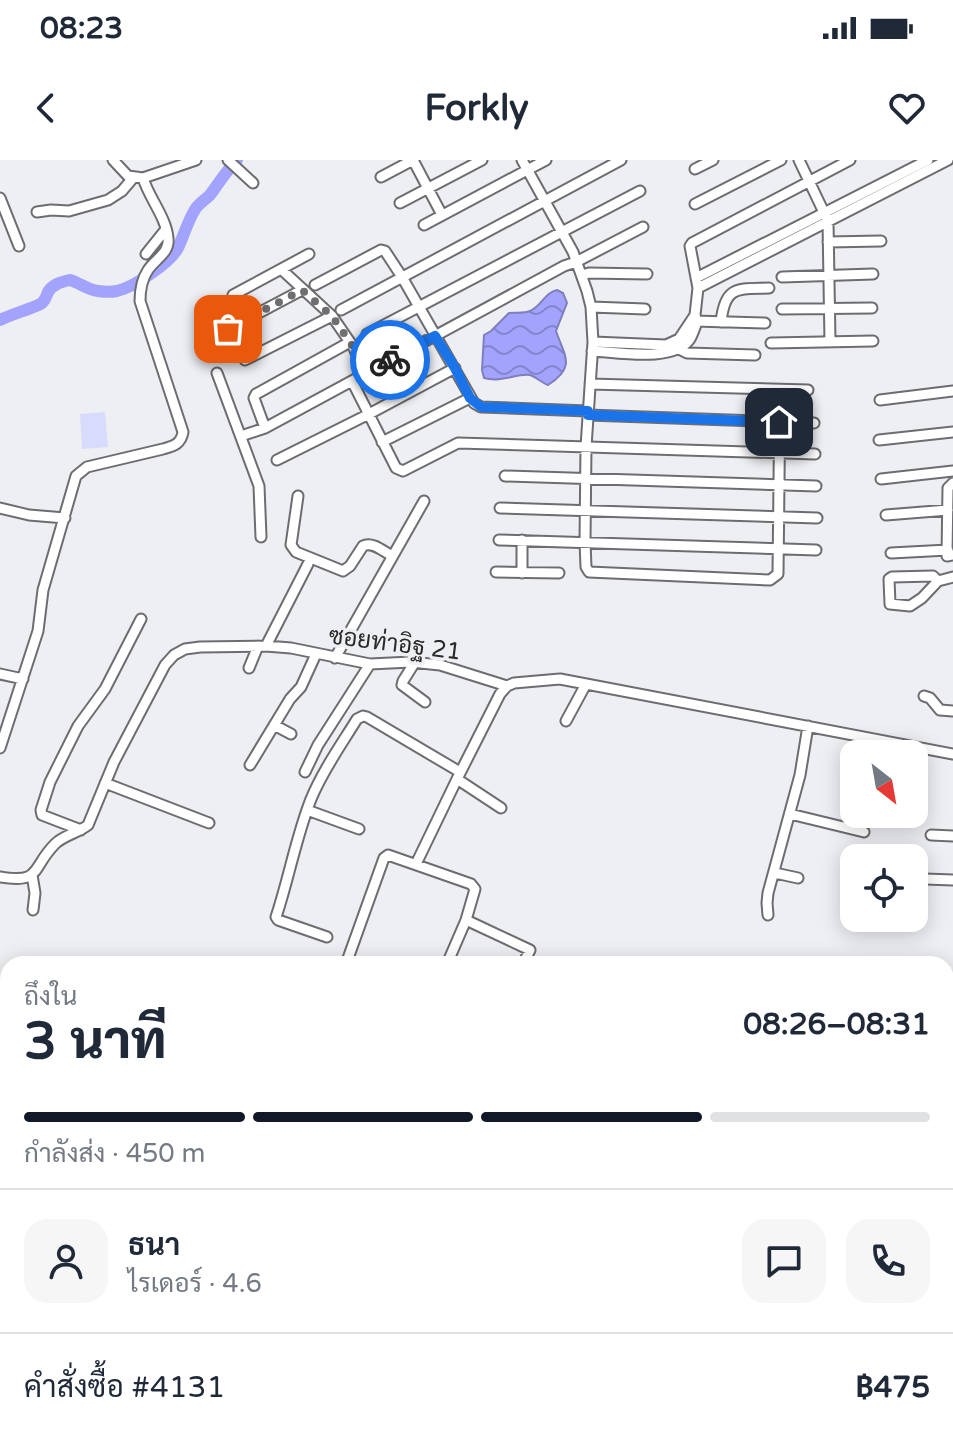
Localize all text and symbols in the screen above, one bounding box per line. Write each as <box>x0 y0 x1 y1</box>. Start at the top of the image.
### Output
text: 08:23 <box>40 10 123 47</box>
icon: back <box>24 86 68 130</box>
icon: heart <box>885 86 929 130</box>
text: Forkly <box>424 87 529 130</box>
pin <box>194 295 262 363</box>
icon: bag <box>206 307 250 351</box>
courier <box>350 320 430 400</box>
icon: bike <box>368 338 412 382</box>
pin <box>745 388 813 456</box>
icon: home <box>757 400 801 444</box>
street label: ซอยท่าอิฐ 21 <box>327 621 463 668</box>
north arrow <box>840 740 928 828</box>
map controls <box>840 740 928 932</box>
button: locate <box>840 844 928 932</box>
text: ถึงใน <box>24 981 77 1012</box>
text: 08:26–08:31 <box>743 1006 930 1043</box>
text: 3 นาที <box>24 1010 167 1073</box>
text: กำลังส่ง · 450 m <box>24 1138 205 1169</box>
button: person <box>24 1219 108 1303</box>
button: chat <box>742 1219 826 1303</box>
button: phone <box>846 1219 930 1303</box>
text: ธนา <box>128 1227 180 1264</box>
text: ไรเดอร์ · 4.6 <box>128 1268 262 1299</box>
text: คำสั่งซื้อ #4131 <box>24 1369 225 1406</box>
text: ฿475 <box>855 1369 930 1406</box>

